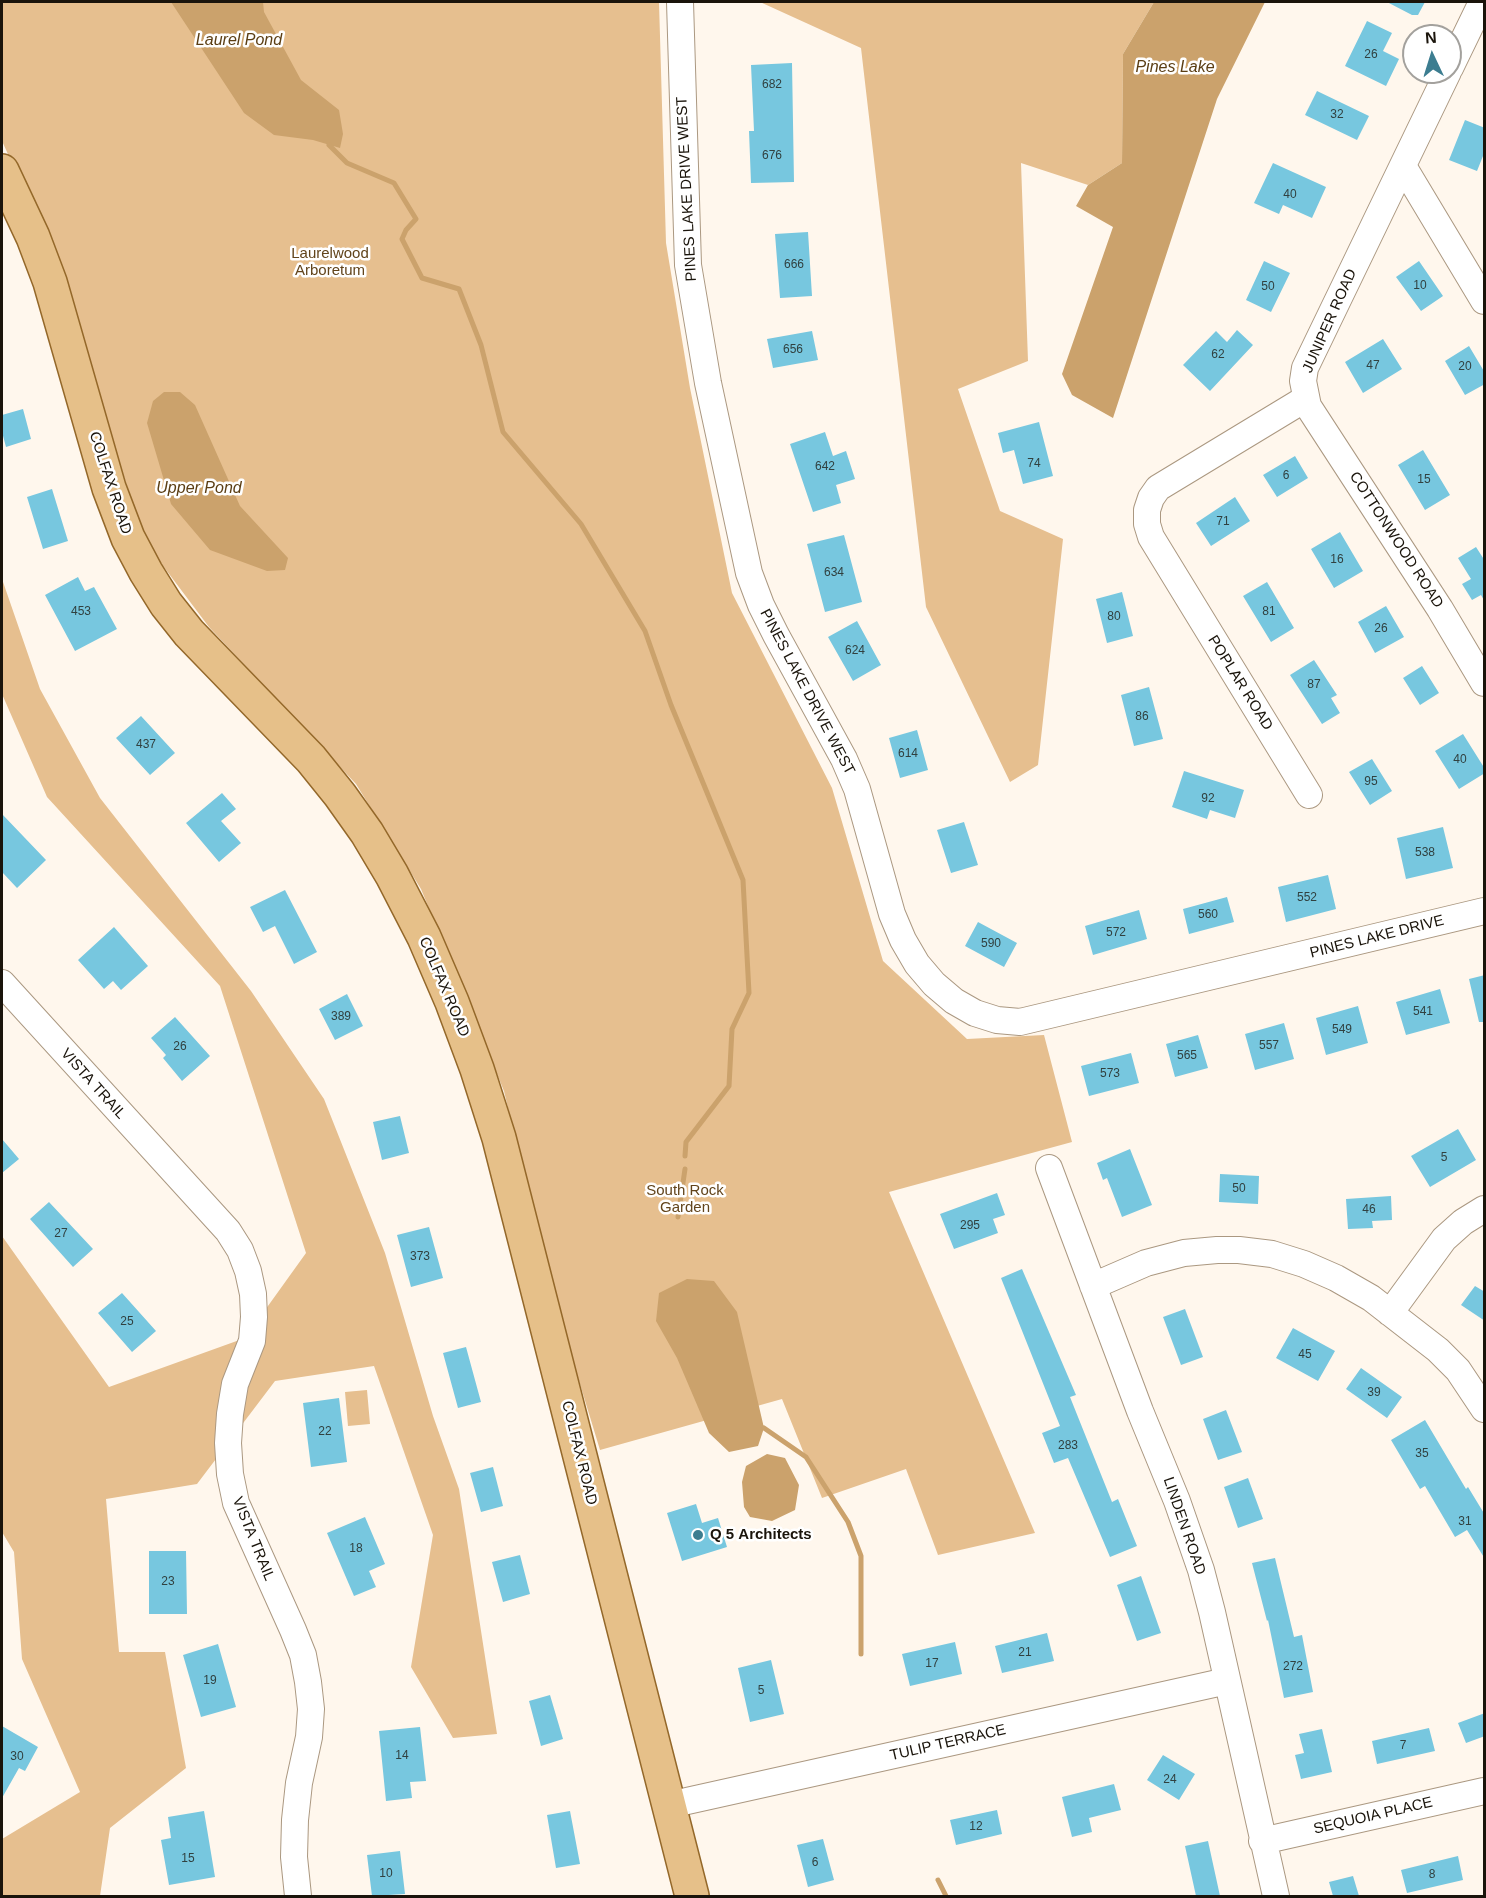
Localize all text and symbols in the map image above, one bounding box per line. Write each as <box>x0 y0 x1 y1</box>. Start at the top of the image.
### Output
north arrow <box>1402 24 1462 84</box>
text: N <box>1424 29 1437 46</box>
water label: Laurel Pond <box>196 31 282 51</box>
house number: 26 <box>1364 48 1378 62</box>
water label: Pines Lake <box>1135 58 1215 78</box>
house number: 682 <box>762 78 782 92</box>
street label: PINES LAKE DRIVE WEST <box>673 96 701 282</box>
house number: 32 <box>1330 108 1344 122</box>
house number: 676 <box>762 149 782 163</box>
house number: 40 <box>1283 188 1297 202</box>
park label: Laurelwood Arboretum <box>291 245 369 280</box>
house number: 666 <box>784 258 804 272</box>
street label: JUNIPER ROAD <box>1299 266 1361 376</box>
house number: 10 <box>1413 279 1427 293</box>
house number: 50 <box>1261 280 1275 294</box>
house number: 656 <box>783 343 803 357</box>
house number: 62 <box>1211 348 1225 362</box>
house number: 47 <box>1366 359 1380 373</box>
house number: 20 <box>1458 360 1472 374</box>
street label: COLFAX ROAD <box>85 429 135 537</box>
house number: 74 <box>1027 457 1041 471</box>
house number: 642 <box>815 460 835 474</box>
street label: COTTONWOOD ROAD <box>1345 468 1447 612</box>
house number: 6 <box>1283 469 1289 483</box>
house number: 15 <box>1417 473 1431 487</box>
water label: Upper Pond <box>156 479 242 499</box>
house number: 71 <box>1216 515 1230 529</box>
house number: 16 <box>1330 553 1344 567</box>
house number: 634 <box>824 566 844 580</box>
house number: 453 <box>71 605 91 619</box>
house number: 81 <box>1262 605 1276 619</box>
street label: PINES LAKE DRIVE WEST <box>756 606 858 778</box>
house number: 80 <box>1107 610 1121 624</box>
house number: 26 <box>1374 622 1388 636</box>
street label: POPLAR ROAD <box>1204 632 1276 734</box>
house number: 624 <box>845 644 865 658</box>
house number: 87 <box>1307 678 1321 692</box>
house number: 86 <box>1135 710 1149 724</box>
house number: 437 <box>136 738 156 752</box>
house number: 614 <box>898 747 918 761</box>
house number: 40 <box>1453 753 1467 767</box>
house number: 95 <box>1364 775 1378 789</box>
house number: 92 <box>1201 792 1215 806</box>
house number: 538 <box>1415 846 1435 860</box>
house number: 552 <box>1297 891 1317 905</box>
house number: 560 <box>1198 908 1218 922</box>
street label: PINES LAKE DRIVE <box>1308 912 1446 962</box>
house number: 572 <box>1106 926 1126 940</box>
street label: COLFAX ROAD <box>415 934 473 1040</box>
house number: 590 <box>981 937 1001 951</box>
house number: 541 <box>1413 1005 1433 1019</box>
house number: 389 <box>331 1010 351 1024</box>
house number: 549 <box>1332 1023 1352 1037</box>
house number: 557 <box>1259 1039 1279 1053</box>
house number: 26 <box>173 1040 187 1054</box>
street label: VISTA TRAIL <box>57 1045 129 1123</box>
house number: 565 <box>1177 1049 1197 1063</box>
house number: 573 <box>1100 1067 1120 1081</box>
house number: 5 <box>1441 1151 1447 1165</box>
park label: South Rock Garden <box>646 1182 724 1217</box>
house number: 50 <box>1232 1182 1246 1196</box>
house number: 46 <box>1362 1203 1376 1217</box>
house number: 295 <box>960 1219 980 1233</box>
house number: 27 <box>54 1227 68 1241</box>
house number: 373 <box>410 1250 430 1264</box>
house number: 25 <box>120 1315 134 1329</box>
house number: 45 <box>1298 1348 1312 1362</box>
house number: 39 <box>1367 1386 1381 1400</box>
street label: COLFAX ROAD <box>557 1399 601 1507</box>
house number: 22 <box>318 1425 332 1439</box>
house number: 283 <box>1058 1439 1078 1453</box>
house number: 35 <box>1415 1447 1429 1461</box>
street label: LINDEN ROAD <box>1159 1475 1209 1577</box>
street label: VISTA TRAIL <box>228 1494 278 1584</box>
house number: 31 <box>1458 1515 1472 1529</box>
place label: Q 5 Architects <box>710 1526 812 1544</box>
marker: Q 5 Architects <box>691 1528 705 1542</box>
house number: 18 <box>349 1542 363 1556</box>
house number: 23 <box>161 1575 175 1589</box>
house number: 21 <box>1018 1646 1032 1660</box>
house number: 17 <box>925 1657 939 1671</box>
house number: 272 <box>1283 1660 1303 1674</box>
house number: 19 <box>203 1674 217 1688</box>
house number: 5 <box>758 1684 764 1698</box>
street label: TULIP TERRACE <box>888 1721 1008 1765</box>
house number: 7 <box>1400 1739 1406 1753</box>
house number: 14 <box>395 1749 409 1763</box>
house number: 30 <box>10 1750 24 1764</box>
house number: 24 <box>1163 1773 1177 1787</box>
street label: SEQUOIA PLACE <box>1312 1794 1434 1838</box>
house number: 12 <box>969 1820 983 1834</box>
house number: 15 <box>181 1852 195 1866</box>
house number: 6 <box>812 1856 818 1870</box>
house number: 10 <box>379 1867 393 1881</box>
house number: 8 <box>1429 1868 1435 1882</box>

